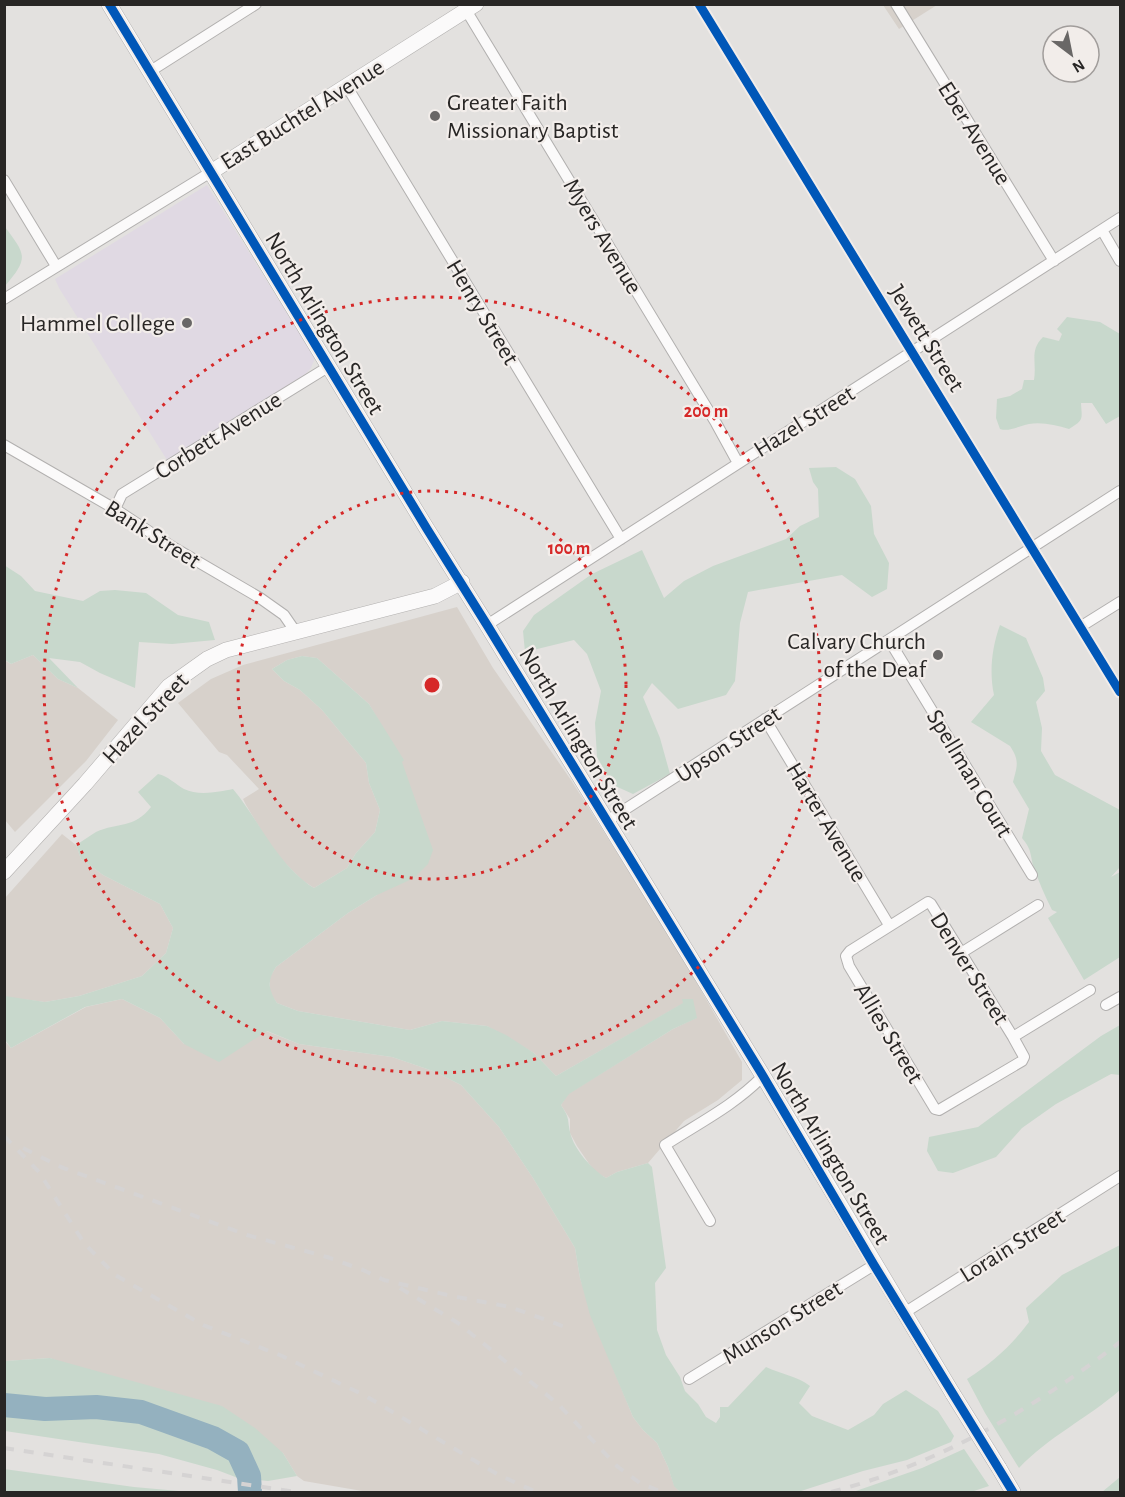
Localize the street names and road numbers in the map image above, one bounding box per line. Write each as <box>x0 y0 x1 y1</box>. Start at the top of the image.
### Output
street label: East Buchtel Avenue <box>217 55 388 175</box>
street label: Eber Avenue <box>933 78 1015 189</box>
street label: Myers Avenue <box>558 175 646 298</box>
street label: North Arlington Street <box>260 228 388 419</box>
street label: Henry Street <box>441 256 523 370</box>
street label: Jewett Street <box>884 281 968 396</box>
street label: Hazel Street <box>750 381 860 462</box>
street label: Corbett Avenue <box>151 388 286 484</box>
street label: Bank Street <box>101 496 205 574</box>
street label: North Arlington Street <box>514 643 642 834</box>
street label: Hazel Street <box>98 669 194 769</box>
street label: Upson Street <box>672 702 786 788</box>
street label: Spellman Court <box>922 706 1017 842</box>
street label: Harter Avenue <box>781 759 871 886</box>
street label: Denver Street <box>925 908 1013 1029</box>
street label: Allies Street <box>849 979 927 1088</box>
street label: North Arlington Street <box>766 1058 894 1249</box>
street label: Lorain Street <box>956 1204 1069 1287</box>
street label: Munson Street <box>718 1276 847 1369</box>

